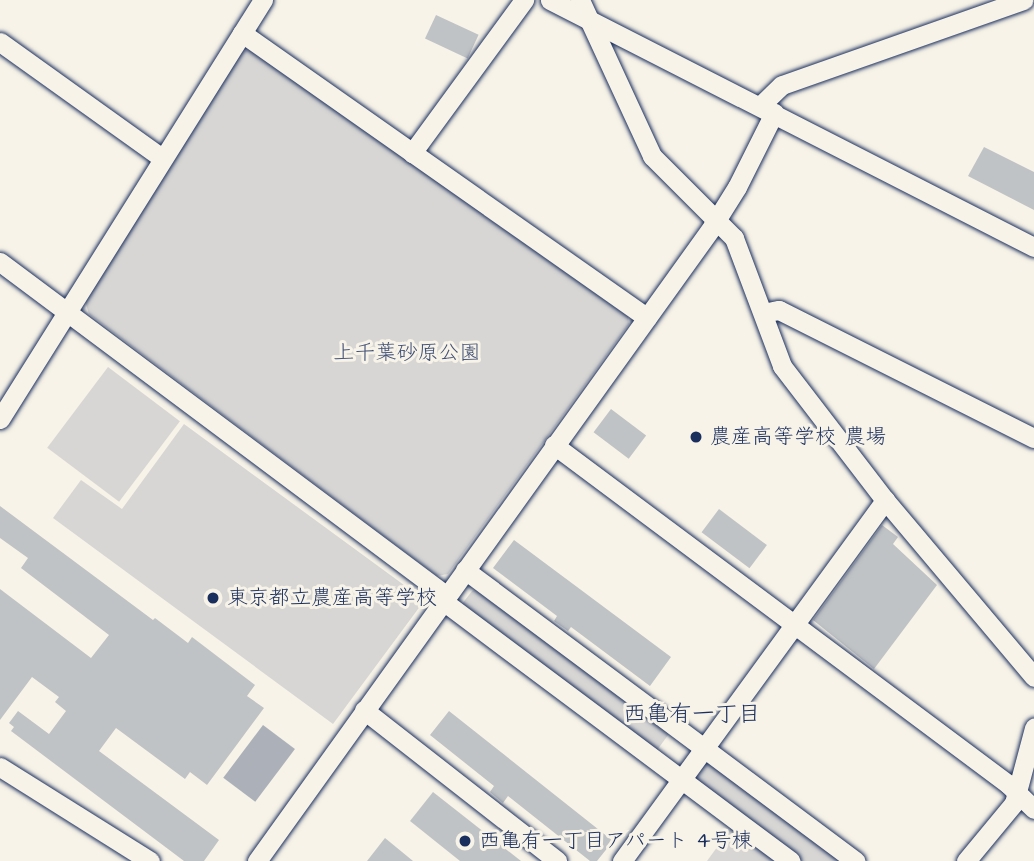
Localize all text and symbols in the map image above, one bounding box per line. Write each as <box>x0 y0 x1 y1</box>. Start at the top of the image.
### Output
park label: 上千葉砂原公園 <box>334 340 480 366</box>
place label: 農産高等学校 農場 <box>710 424 886 450</box>
marker: 農産高等学校 農場 <box>688 429 704 445</box>
place label: 東京都立農産高等学校 <box>227 585 437 611</box>
marker: 東京都立農産高等学校 <box>205 590 221 606</box>
district label: 西亀有一丁目 <box>623 700 761 728</box>
place label: 西亀有一丁目アパート 4号棟 <box>479 828 754 854</box>
marker: 西亀有一丁目アパート 4号棟 <box>457 833 473 849</box>

